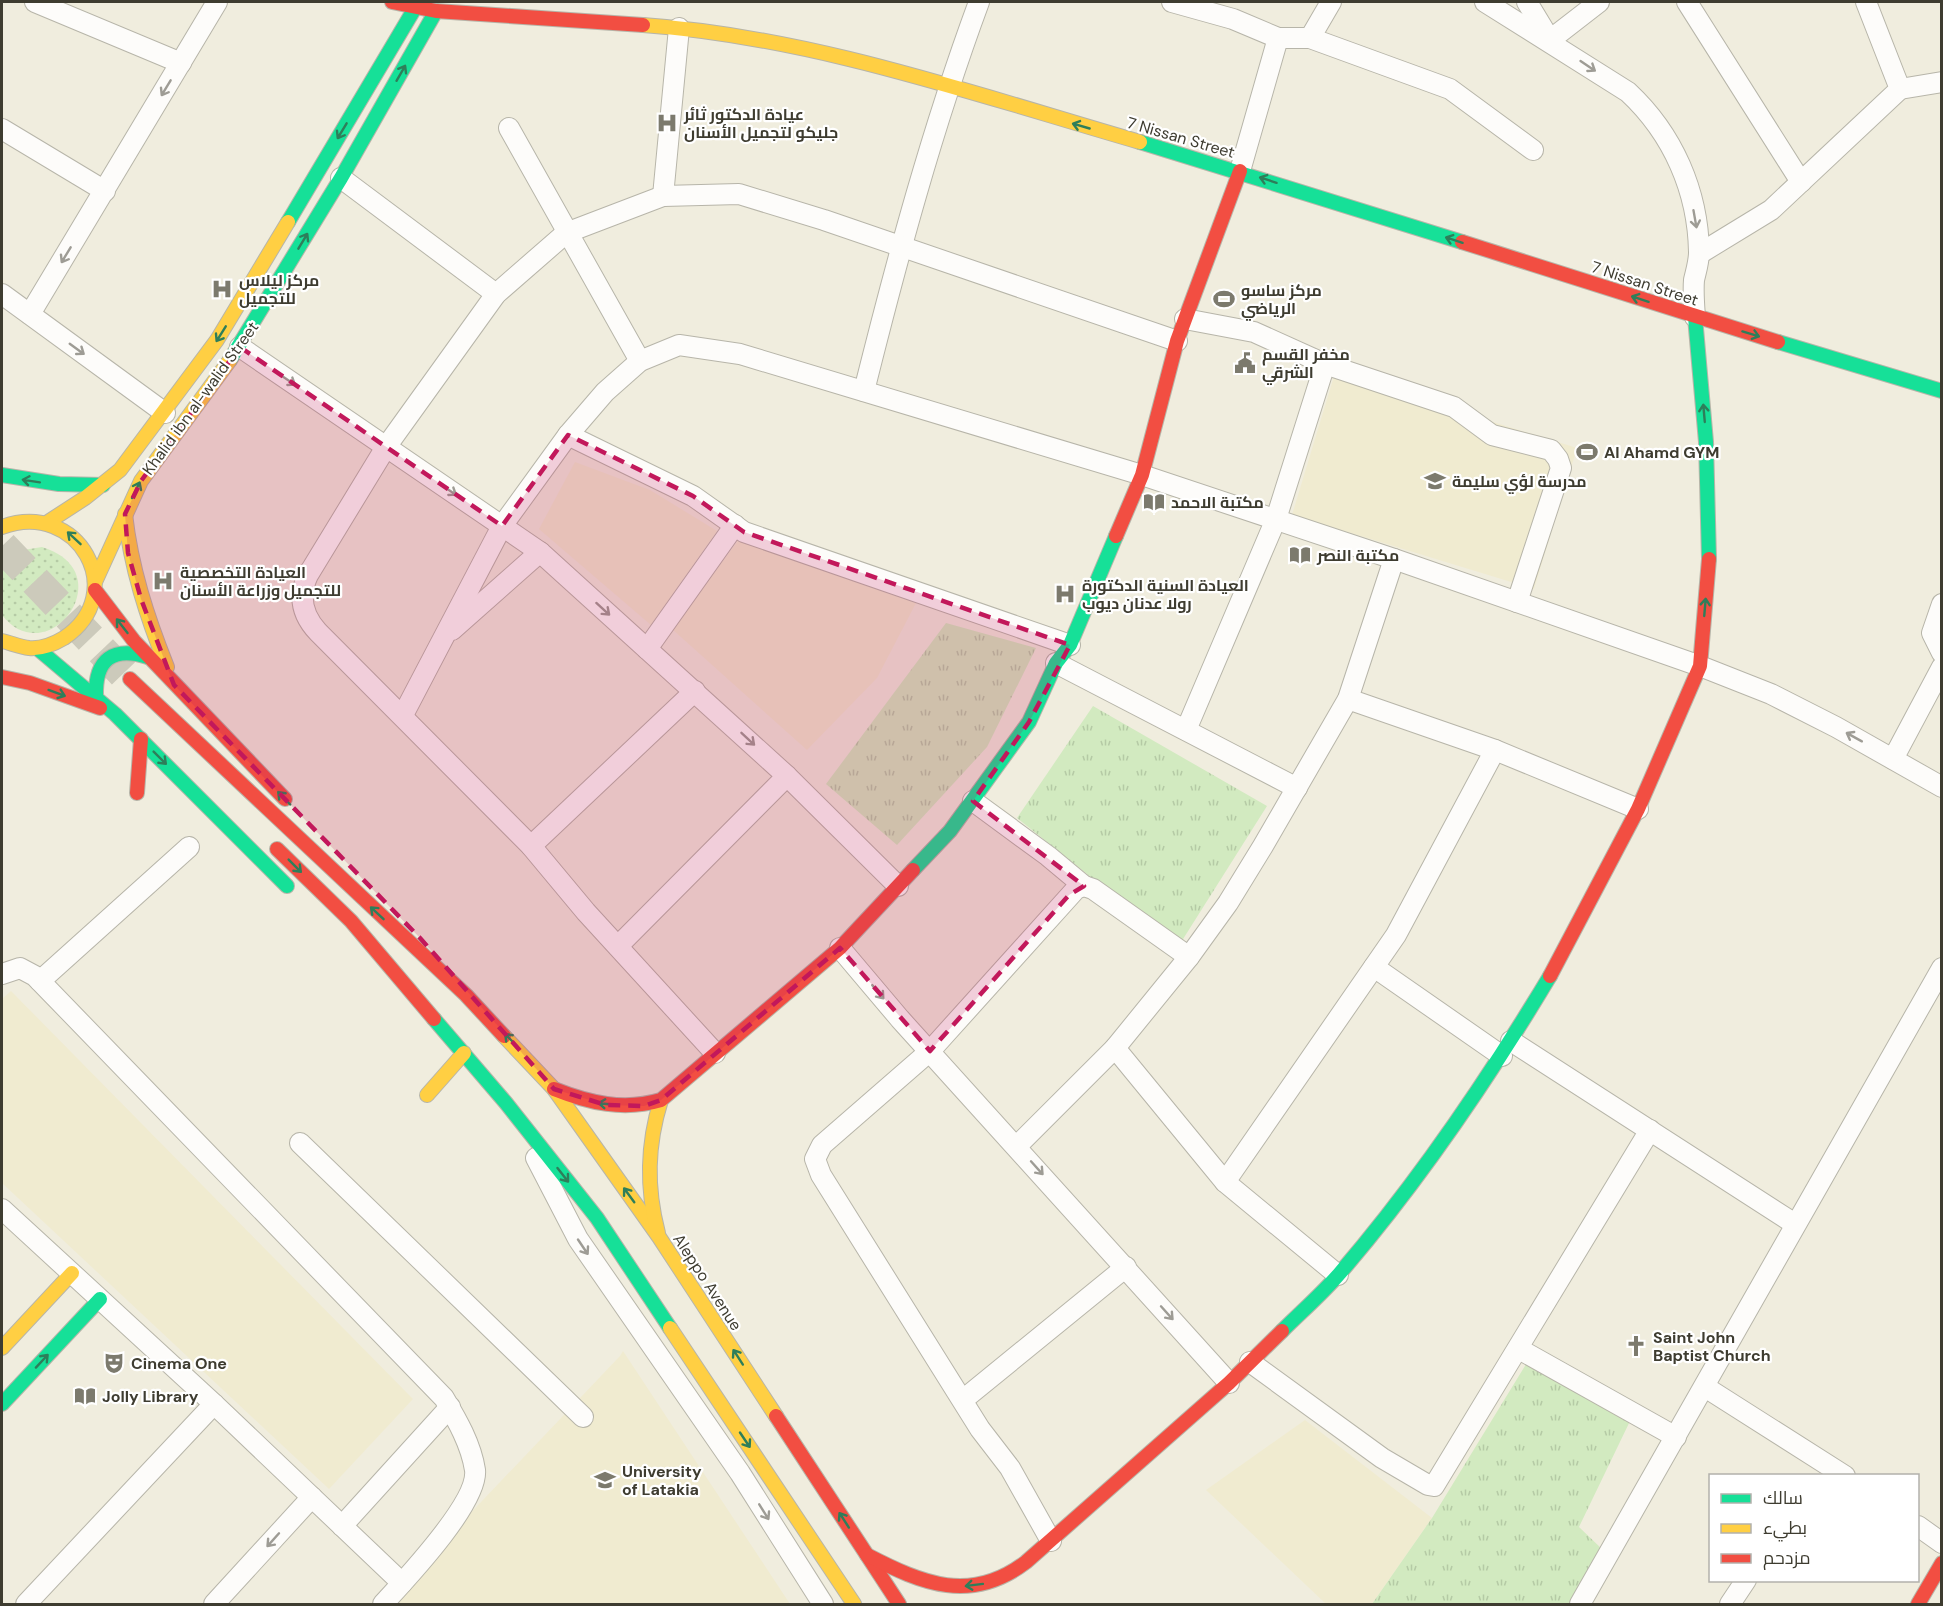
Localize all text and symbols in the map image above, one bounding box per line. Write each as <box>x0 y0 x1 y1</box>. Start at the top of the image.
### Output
one-way arrow <box>1579 60 1596 72</box>
one-way arrow <box>396 64 407 82</box>
one-way arrow <box>160 79 172 96</box>
place label: عيادة الدكتور ثائر جليكو لتجميل الأسنان <box>683 104 838 143</box>
hospital icon: عيادة الدكتور ثائر جليكو لتجميل الأسنان <box>655 111 679 135</box>
street label: 7 Nissan Street <box>1124 112 1237 163</box>
one-way arrow <box>1072 120 1091 131</box>
one-way arrow <box>336 122 348 139</box>
one-way arrow <box>1259 174 1278 185</box>
one-way arrow <box>1690 209 1701 228</box>
one-way arrow <box>298 233 310 250</box>
one-way arrow <box>1445 234 1464 245</box>
one-way arrow <box>60 246 72 263</box>
street label: 7 Nissan Street <box>1589 256 1701 311</box>
place label: مركز ليلاس للتجميل <box>239 270 319 309</box>
hospital icon: مركز ليلاس للتجميل <box>210 277 234 301</box>
place label: مركز ساسو الرياضي <box>1241 280 1322 321</box>
sports icon: مركز ساسو الرياضي <box>1212 287 1236 311</box>
one-way arrow <box>1631 293 1650 304</box>
street label: Khalid ibn al-walid Street <box>138 317 263 479</box>
one-way arrow <box>214 325 226 342</box>
one-way arrow <box>1741 329 1760 340</box>
one-way arrow <box>69 343 85 355</box>
place label: مخفر القسم الشرقي <box>1262 344 1350 385</box>
public building icon: مخفر القسم الشرقي <box>1233 351 1257 375</box>
one-way arrow <box>279 374 296 386</box>
one-way arrow <box>1698 403 1709 423</box>
sports icon: Al Ahamd GYM <box>1575 440 1599 464</box>
place label: Al Ahamd GYM <box>1604 442 1719 463</box>
school or university icon: مدرسة لؤي سليمة <box>1423 469 1447 493</box>
place label: مدرسة لؤي سليمة <box>1452 471 1587 494</box>
one-way arrow <box>22 476 42 487</box>
one-way arrow <box>131 481 143 499</box>
one-way arrow <box>441 484 457 496</box>
library icon: مكتبة الاحمد <box>1142 490 1166 514</box>
place label: مكتبة الاحمد <box>1171 492 1264 513</box>
one-way arrow <box>67 531 82 545</box>
library icon: مكتبة النصر <box>1288 543 1312 567</box>
place label: مكتبة النصر <box>1316 545 1399 566</box>
place label: العيادة التخصصية للتجميل وزراعة الأسنان <box>180 562 341 601</box>
hospital icon: العيادة التخصصية للتجميل وزراعة الأسنان <box>151 569 175 593</box>
place label: العيادة السنية الدكتورة رولا عدنان ديوب <box>1082 575 1249 614</box>
hospital icon: العيادة السنية الدكتورة رولا عدنان ديوب <box>1053 582 1077 606</box>
one-way arrow <box>1700 598 1711 618</box>
one-way arrow <box>595 602 610 616</box>
one-way arrow <box>115 618 128 634</box>
one-way arrow <box>48 688 66 699</box>
one-way arrow <box>1846 731 1864 742</box>
one-way arrow <box>740 732 755 746</box>
one-way arrow <box>152 750 167 765</box>
one-way arrow <box>277 791 292 806</box>
one-way arrow <box>288 859 303 874</box>
one-way arrow <box>370 906 385 920</box>
one-way arrow <box>871 984 885 999</box>
one-way arrow <box>503 1033 518 1048</box>
one-way arrow <box>598 1098 617 1109</box>
one-way arrow <box>1030 1160 1044 1175</box>
one-way arrow <box>557 1167 570 1183</box>
one-way arrow <box>623 1187 636 1203</box>
street label: Aleppo Avenue <box>668 1230 747 1335</box>
one-way arrow <box>577 1238 590 1255</box>
one-way arrow <box>1160 1306 1174 1321</box>
place label: Saint John Baptist Church <box>1653 1327 1771 1366</box>
church icon: Saint John Baptist Church <box>1624 1334 1648 1358</box>
one-way arrow <box>731 1349 743 1366</box>
theatre icon: Cinema One <box>102 1351 126 1375</box>
place label: Cinema One <box>131 1353 227 1374</box>
one-way arrow <box>34 1354 48 1369</box>
library icon: Jolly Library <box>73 1384 97 1408</box>
place label: Jolly Library <box>102 1386 199 1407</box>
one-way arrow <box>738 1431 751 1448</box>
place label: University of Latakia <box>622 1461 702 1500</box>
school or university icon: University of Latakia <box>593 1468 617 1492</box>
legend <box>1709 1474 1919 1582</box>
text: سالك <box>1763 1486 1803 1510</box>
one-way arrow <box>759 1503 771 1520</box>
one-way arrow <box>838 1512 850 1529</box>
text: بطيء <box>1763 1516 1807 1542</box>
one-way arrow <box>266 1532 280 1547</box>
text: مزدحم <box>1763 1546 1811 1570</box>
one-way arrow <box>964 1580 984 1591</box>

